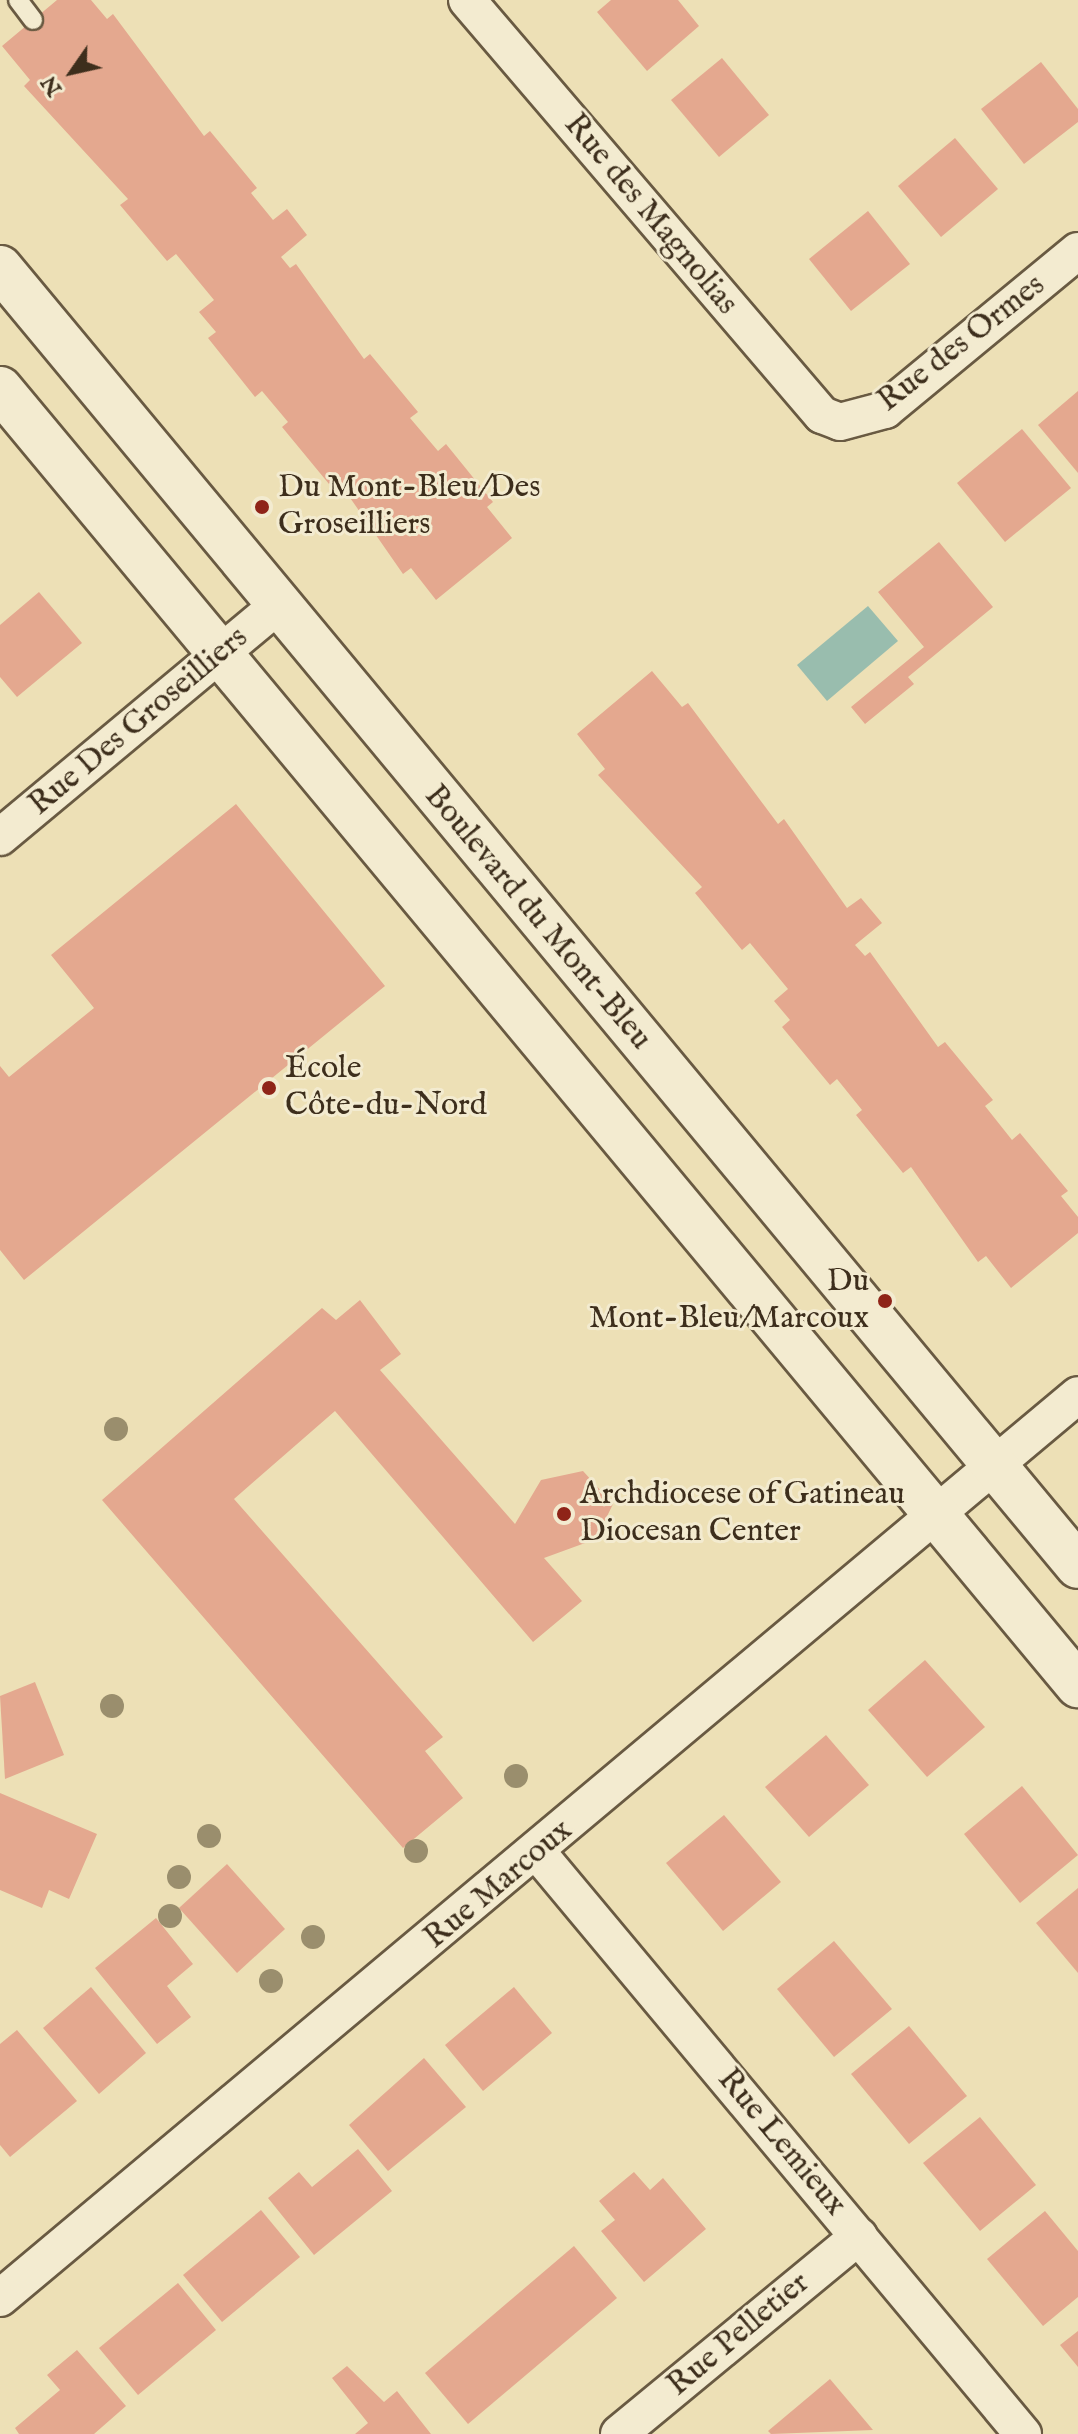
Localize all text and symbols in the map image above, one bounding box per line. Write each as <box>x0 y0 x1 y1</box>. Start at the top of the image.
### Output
north arrow <box>32 32 112 112</box>
text: N <box>35 70 69 101</box>
street label: Rue des Magnolias <box>555 107 745 323</box>
street label: Rue des Ormes <box>871 267 1053 421</box>
place label: Du Mont-Bleu/Des Groseilliers <box>278 470 541 545</box>
marker: Du Mont-Bleu/Des Groseilliers <box>253 498 271 516</box>
street label: Rue Des Groseilliers <box>22 619 256 825</box>
street label: Boulevard du Mont-Bleu <box>415 778 659 1058</box>
place label: École Côte-du-Nord <box>285 1051 487 1126</box>
marker: École Côte-du-Nord <box>260 1079 278 1097</box>
place label: Du Mont-Bleu/Marcoux <box>589 1264 869 1339</box>
marker: Du Mont-Bleu/Marcoux <box>876 1292 894 1310</box>
place label: Archdiocese of Gatineau Diocesan Center <box>580 1477 905 1552</box>
marker: Archdiocese of Gatineau Diocesan Center <box>555 1505 573 1523</box>
street label: Rue Marcoux <box>417 1812 581 1958</box>
street label: Rue Lemieux <box>708 2062 854 2224</box>
street label: Rue Pelletier <box>660 2265 818 2405</box>

